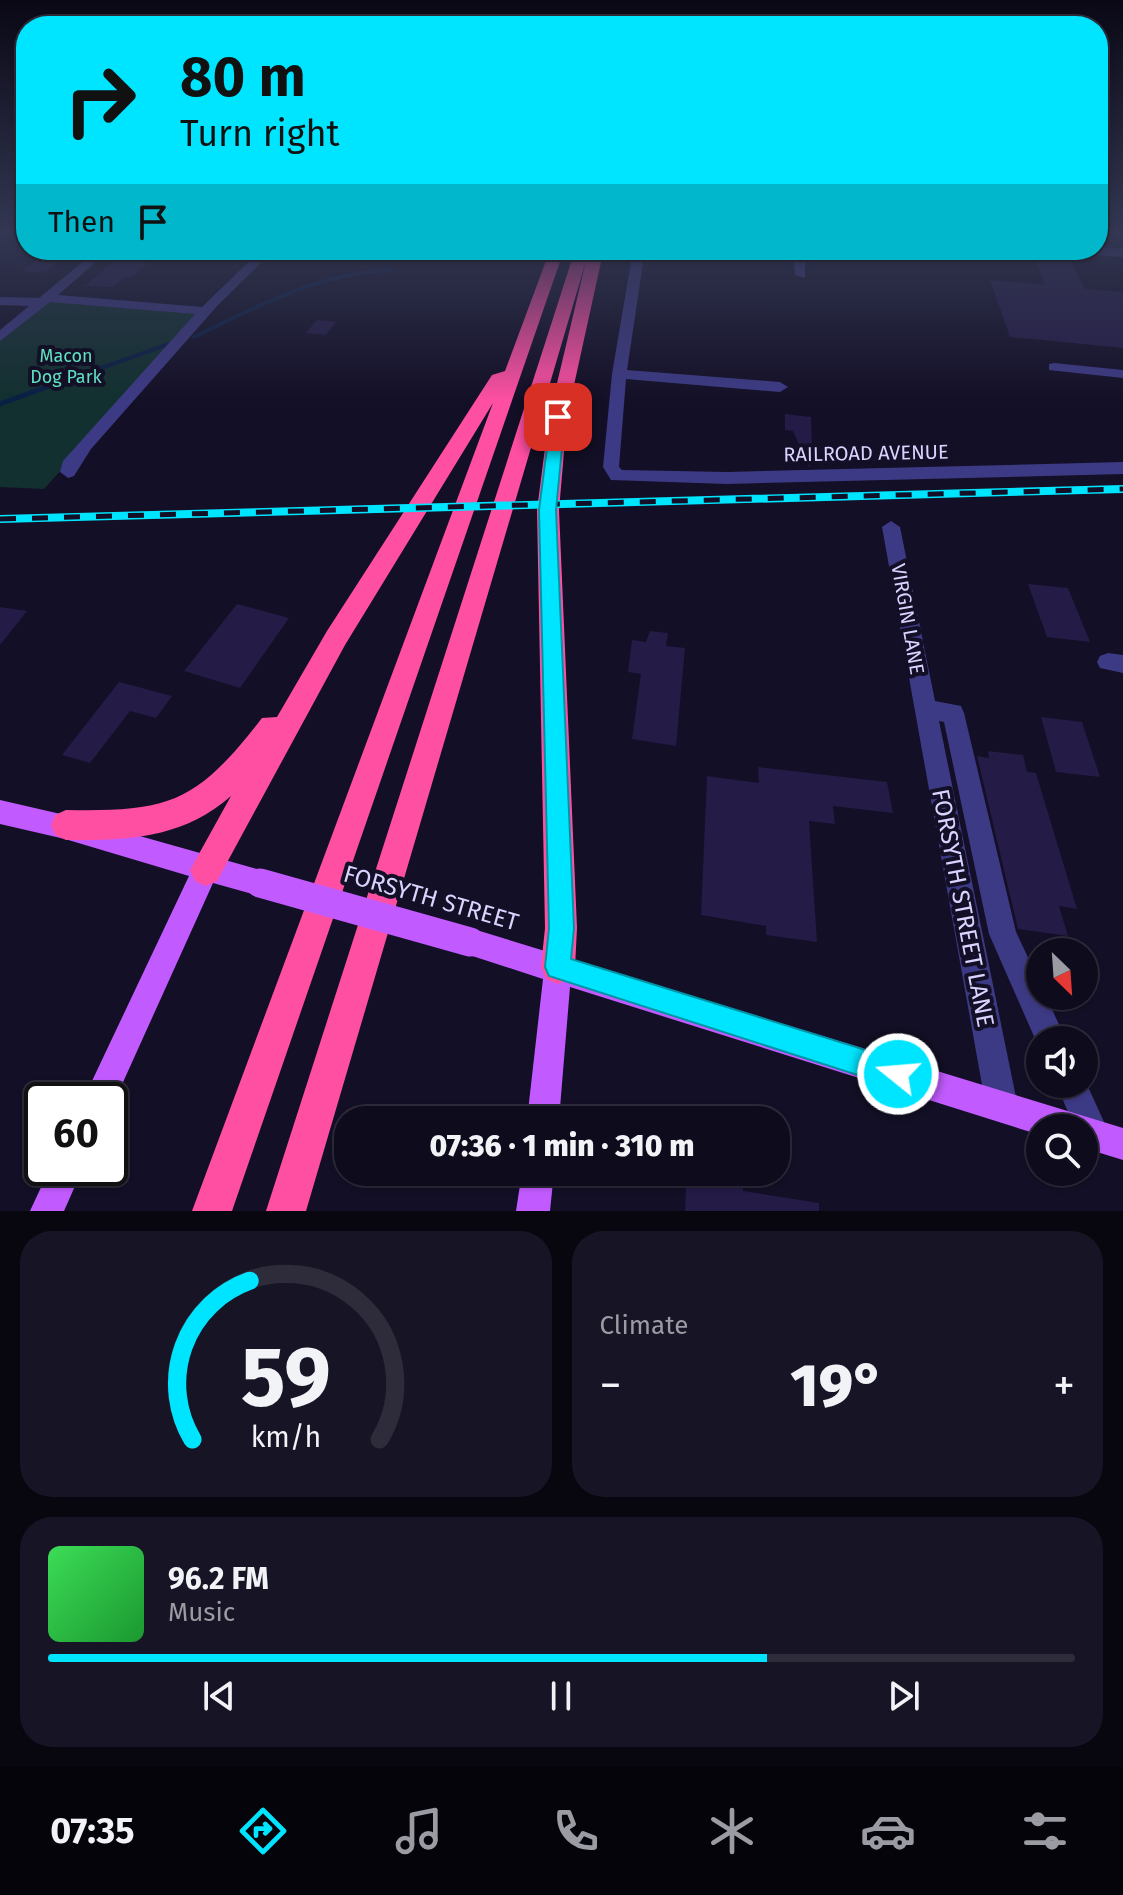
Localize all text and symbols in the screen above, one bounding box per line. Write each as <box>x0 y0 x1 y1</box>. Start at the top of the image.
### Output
text: 80 m <box>180 44 306 111</box>
icon: right <box>48 48 152 152</box>
text: Turn right <box>180 112 340 156</box>
icon: arrive <box>131 200 175 244</box>
text: Then <box>48 204 115 240</box>
park label: Macon Dog Park <box>30 345 103 388</box>
pin <box>524 383 592 451</box>
icon: arrive <box>536 395 580 439</box>
street label: RAILROAD AVENUE <box>783 440 949 466</box>
street label: VIRGIN LANE <box>886 562 930 676</box>
street label: FORSYTH STREET LANE <box>926 787 1000 1029</box>
street label: FORSYTH STREET <box>340 860 522 937</box>
north arrow <box>1026 938 1098 1010</box>
map controls <box>1026 938 1098 1186</box>
button: sound <box>1026 1026 1098 1098</box>
position arrow <box>856 1032 940 1116</box>
speed limit sign: 60 <box>24 1082 128 1186</box>
button: search <box>1026 1114 1098 1186</box>
text: 07:36 · 1 min · 310 m <box>429 1128 695 1164</box>
text: Climate <box>600 1310 688 1341</box>
text: 59 <box>241 1328 331 1428</box>
text: 19° <box>790 1350 884 1422</box>
text: − <box>600 1359 622 1412</box>
text: + <box>1053 1359 1075 1412</box>
text: km/h <box>250 1420 321 1455</box>
text: 96.2 FM <box>168 1561 269 1597</box>
text: Music <box>168 1597 235 1628</box>
icon: previous <box>197 1674 241 1718</box>
icon: pause <box>539 1674 583 1718</box>
icon: next <box>882 1674 926 1718</box>
icon: directions <box>235 1803 291 1859</box>
icon: music <box>391 1803 447 1859</box>
icon: phone <box>548 1803 604 1859</box>
icon: climate <box>704 1803 760 1859</box>
icon: car <box>860 1803 916 1859</box>
icon: filters <box>1017 1803 1073 1859</box>
text: 07:35 <box>50 1809 135 1853</box>

